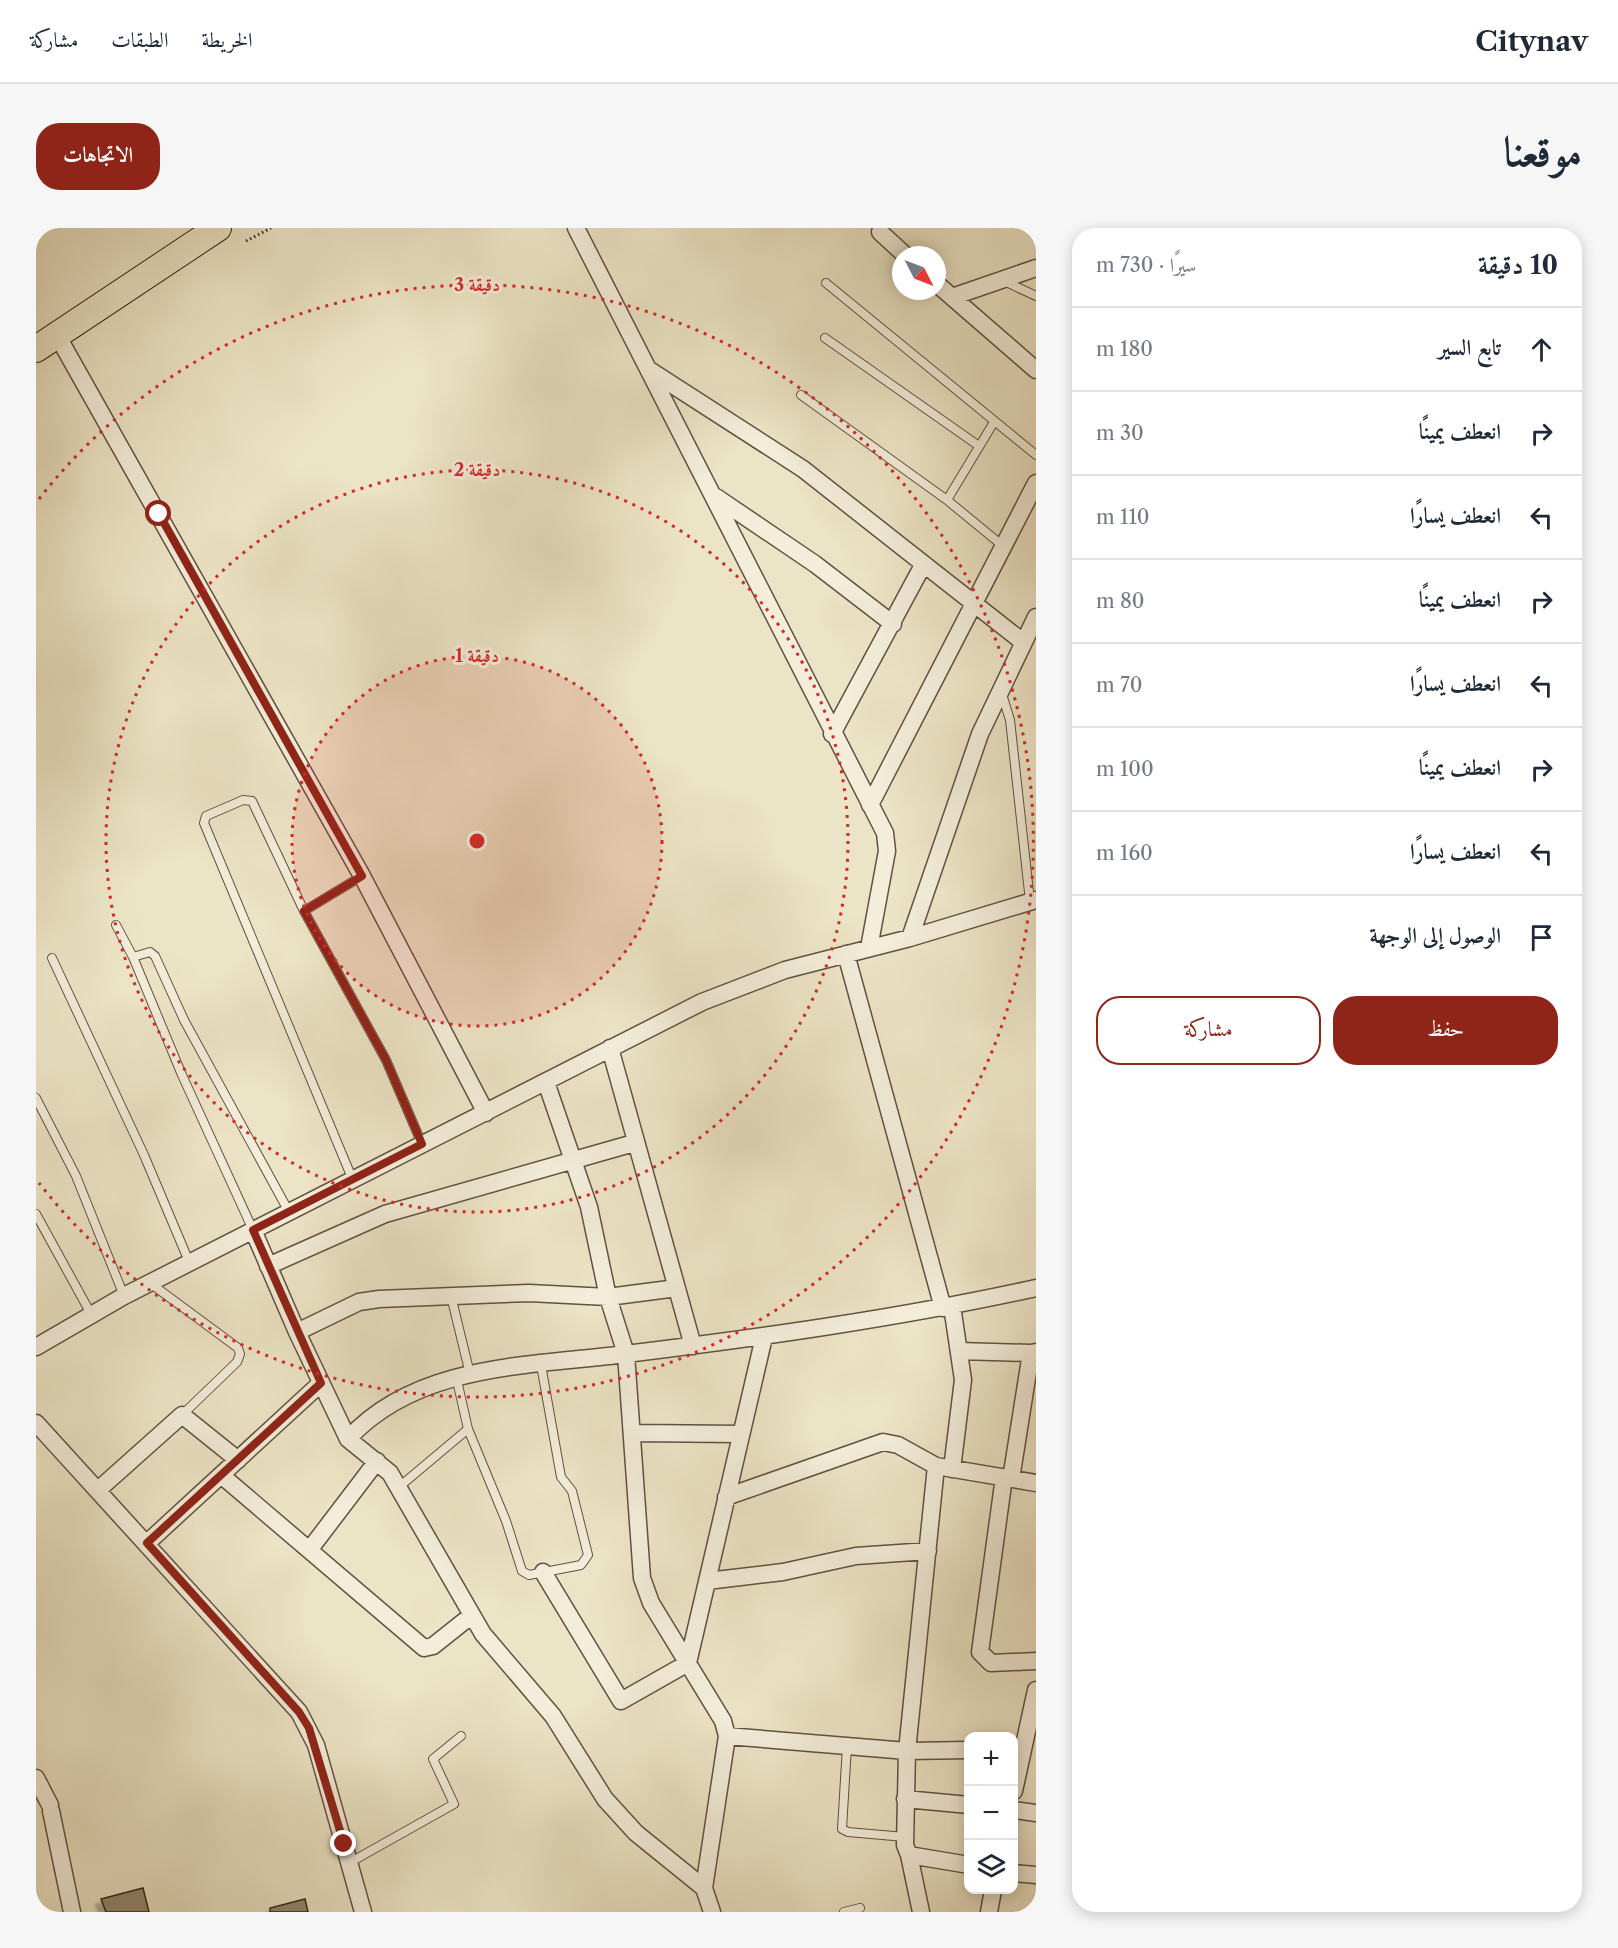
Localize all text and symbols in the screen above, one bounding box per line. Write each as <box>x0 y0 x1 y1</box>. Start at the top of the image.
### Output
text: Citynav <box>1475 24 1588 58</box>
text: مشاركة <box>30 27 78 52</box>
text: الطبقات <box>111 27 168 52</box>
text: الخريطة <box>201 27 253 52</box>
button: الاتجاهات <box>36 123 160 190</box>
text: موقعنا <box>1504 125 1582 177</box>
north arrow <box>892 246 946 300</box>
text: 10 دقيقة <box>1478 249 1558 281</box>
text: سيرًا · 730 m <box>1096 253 1196 277</box>
text: 3 دقيقة <box>454 274 500 296</box>
icon: ahead <box>1525 333 1558 366</box>
text: تابع السير <box>1438 334 1501 361</box>
text: 180 m <box>1096 337 1153 361</box>
icon: right <box>1525 417 1558 450</box>
text: انعطف يمينًا <box>1419 418 1501 445</box>
text: 30 m <box>1096 421 1144 445</box>
text: 2 دقيقة <box>454 459 500 481</box>
route start <box>145 500 171 526</box>
icon: left <box>1525 501 1558 534</box>
text: انعطف يسارًا <box>1410 502 1501 529</box>
text: 110 m <box>1096 505 1149 529</box>
icon: right <box>1525 585 1558 618</box>
text: انعطف يمينًا <box>1419 586 1501 613</box>
text: 80 m <box>1096 589 1145 613</box>
text: 1 دقيقة <box>455 645 499 667</box>
icon: left <box>1525 669 1558 702</box>
text: انعطف يسارًا <box>1410 670 1501 697</box>
text: 70 m <box>1096 673 1143 697</box>
icon: right <box>1525 753 1558 786</box>
text: انعطف يمينًا <box>1419 754 1501 781</box>
text: 100 m <box>1096 757 1154 781</box>
centre of rings <box>467 831 487 851</box>
icon: left <box>1525 837 1558 870</box>
text: انعطف يسارًا <box>1410 838 1501 865</box>
text: 160 m <box>1096 841 1153 865</box>
icon: arrive <box>1525 921 1558 954</box>
text: الوصول إلى الوجهة <box>1369 922 1501 949</box>
button: مشاركة <box>1096 996 1321 1065</box>
button: حفظ <box>1333 996 1558 1065</box>
map controls <box>964 1732 1018 1894</box>
button: + <box>964 1732 1018 1786</box>
button: − <box>964 1786 1018 1840</box>
route end <box>330 1830 356 1856</box>
button: layers <box>964 1840 1018 1894</box>

